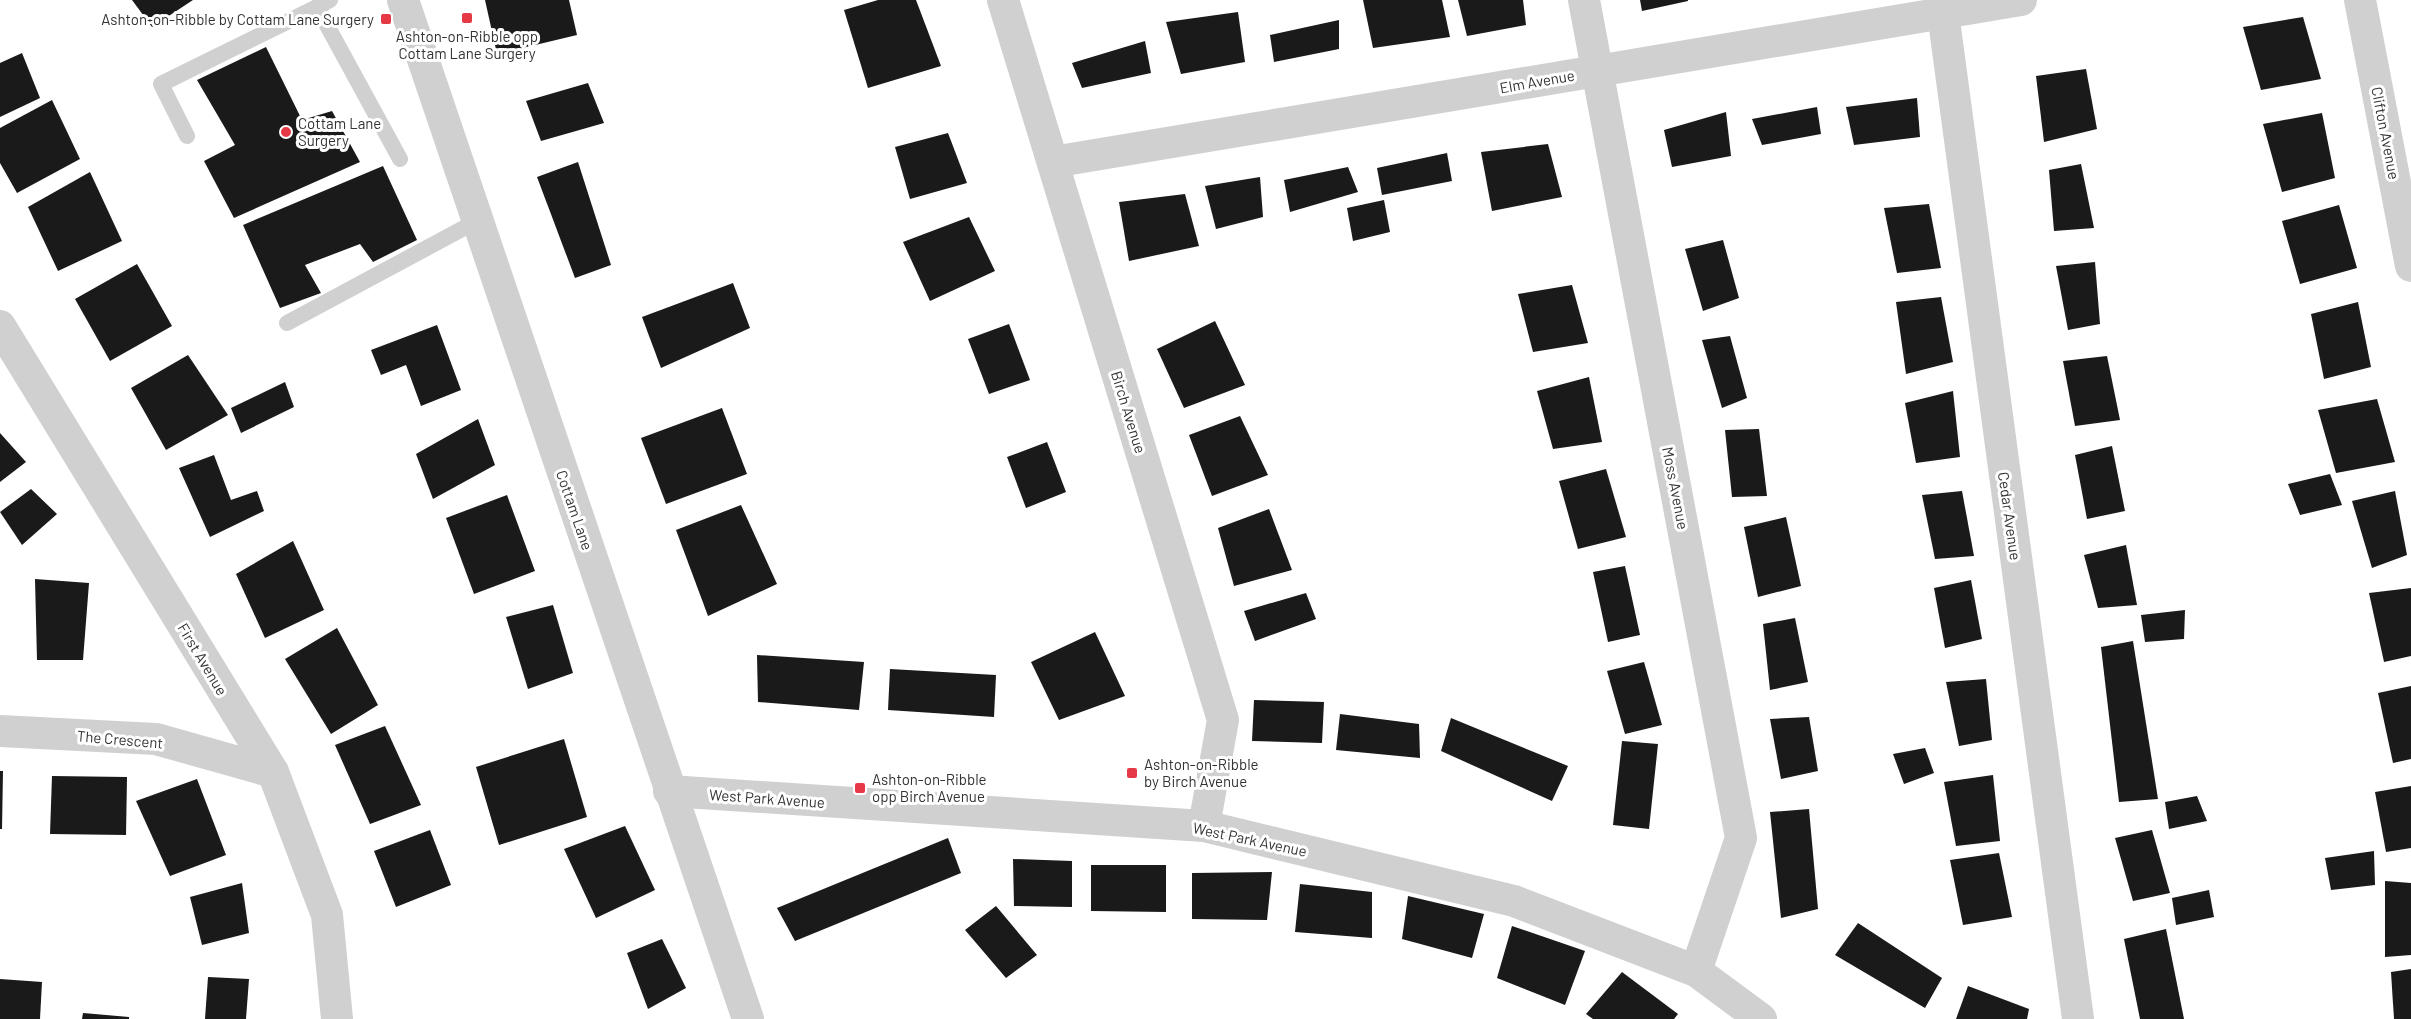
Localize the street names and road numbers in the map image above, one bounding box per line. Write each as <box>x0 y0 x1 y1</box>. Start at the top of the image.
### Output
street label: Elm Avenue <box>1498 66 1576 96</box>
street label: Clifton Avenue <box>2368 85 2404 181</box>
street label: Birch Avenue <box>1108 369 1150 455</box>
street label: Moss Avenue <box>1659 445 1693 531</box>
street label: Cottam Lane <box>553 468 597 552</box>
street label: Cedar Avenue <box>1995 471 2025 561</box>
street label: First Avenue <box>174 620 232 698</box>
street label: The Crescent <box>76 726 164 752</box>
street label: West Park Avenue <box>708 785 826 811</box>
street label: West Park Avenue <box>1191 818 1309 860</box>

